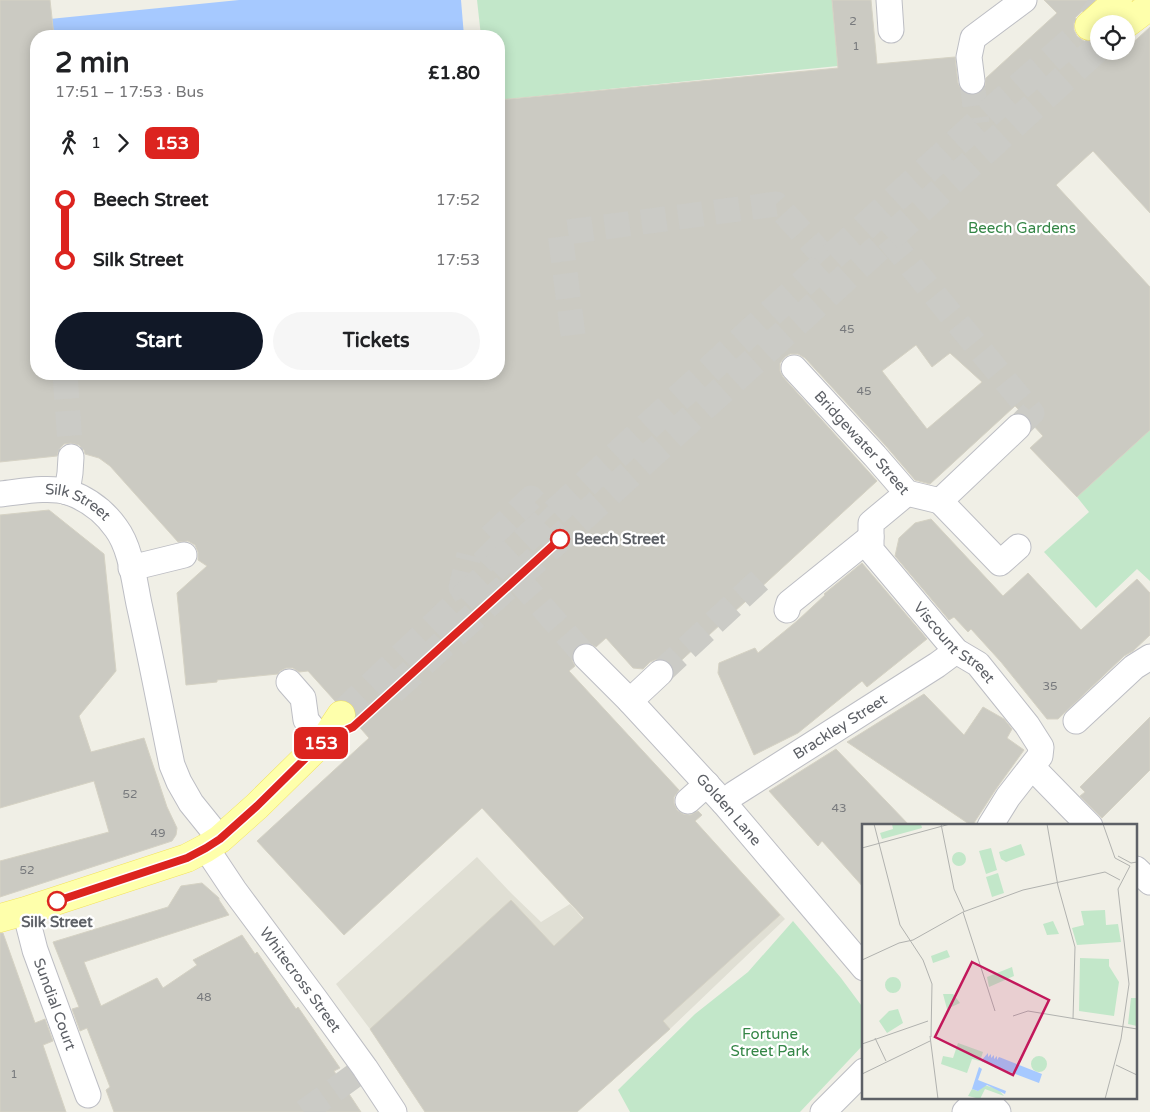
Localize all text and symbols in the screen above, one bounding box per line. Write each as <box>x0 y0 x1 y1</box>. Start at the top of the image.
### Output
house number: 2 <box>849 14 857 28</box>
map controls <box>1090 15 1135 60</box>
button: locate <box>1090 15 1135 60</box>
house number: 1 <box>852 39 860 53</box>
text: 2 min <box>55 46 130 80</box>
text: £1.80 <box>428 62 480 84</box>
text: 17:51 – 17:53 · Bus <box>55 82 204 102</box>
icon: walk <box>55 129 83 157</box>
icon: forward <box>109 129 137 157</box>
text: 153 <box>155 132 189 154</box>
text: 1 <box>91 133 101 153</box>
text: Beech Street <box>93 189 209 211</box>
text: 17:52 <box>436 190 480 210</box>
park label: Beech Gardens <box>968 219 1076 237</box>
text: Silk Street <box>93 249 184 271</box>
text: 17:53 <box>436 250 480 270</box>
button: Start <box>55 312 263 370</box>
button: Tickets <box>273 312 480 370</box>
house number: 45 <box>839 322 855 336</box>
house number: 45 <box>856 384 872 398</box>
street label: Bridgewater Street <box>810 387 914 499</box>
street label: Silk Street <box>45 480 115 525</box>
marker: Beech Street <box>550 529 570 549</box>
place label: Beech Street <box>574 530 665 548</box>
street label: Viscount Street <box>910 598 999 687</box>
house number: 35 <box>1042 679 1058 693</box>
street label: Brackley Street <box>790 690 890 763</box>
line badge: 153 <box>292 727 350 759</box>
text: 153 <box>304 732 338 754</box>
street label: Golden Lane <box>692 770 765 849</box>
house number: 52 <box>122 787 138 801</box>
house number: 43 <box>831 801 847 815</box>
inset map <box>862 824 1138 1100</box>
house number: 49 <box>150 826 166 840</box>
house number: 52 <box>19 863 35 877</box>
marker: Silk Street <box>47 891 67 911</box>
place label: Silk Street <box>21 913 93 931</box>
street label: Whitecross Street <box>256 924 345 1036</box>
street label: Sundial Court <box>30 956 80 1053</box>
house number: 48 <box>196 990 212 1004</box>
park label: Fortune Street Park <box>731 1025 809 1060</box>
house number: 1 <box>10 1067 18 1081</box>

